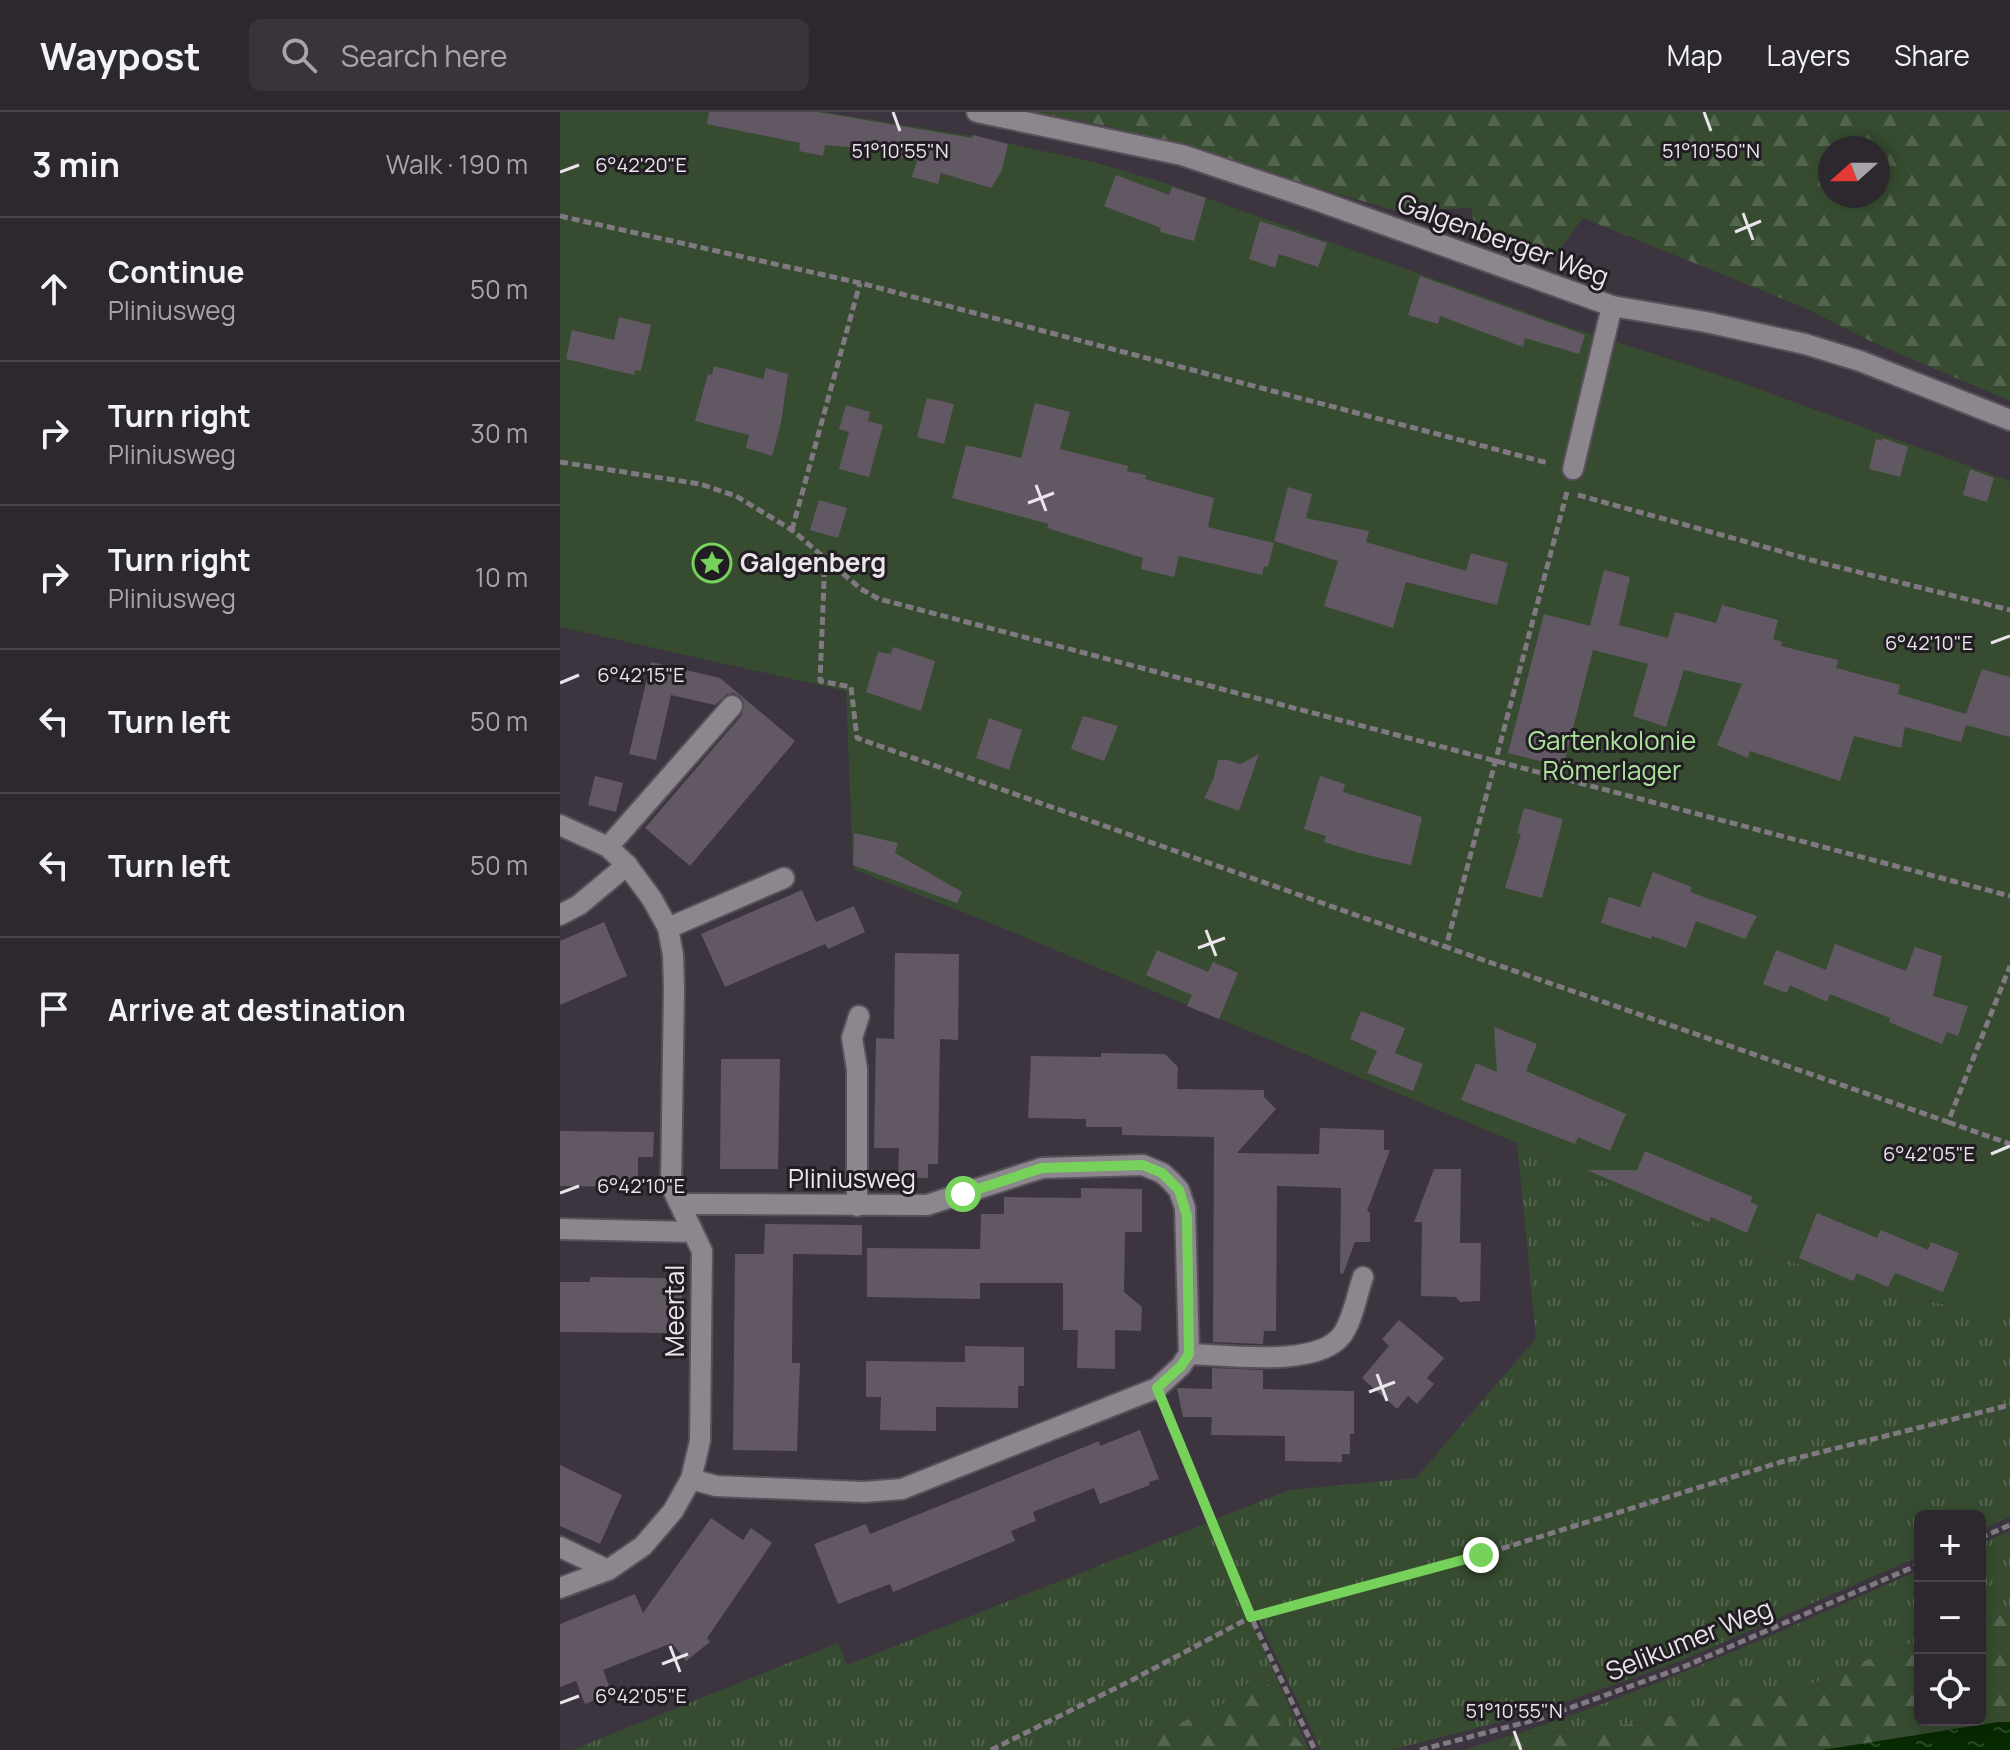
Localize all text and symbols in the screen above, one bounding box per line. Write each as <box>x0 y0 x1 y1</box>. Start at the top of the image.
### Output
search box <box>249 19 809 91</box>
text: Waypost <box>40 29 201 81</box>
icon: search <box>277 33 321 77</box>
text: Search here <box>341 35 508 76</box>
text: Map <box>1667 36 1723 74</box>
text: Layers <box>1767 36 1850 74</box>
text: Share <box>1894 36 1970 74</box>
north arrow <box>1818 136 1890 208</box>
text: 51°10'55"N <box>851 137 949 164</box>
text: 51°10'50"N <box>1662 137 1760 164</box>
text: 3 min <box>32 141 120 187</box>
text: Walk · 190 m <box>386 146 528 182</box>
text: 6°42'20"E <box>595 151 687 178</box>
street label: Galgenberger Weg <box>1393 184 1614 294</box>
text: Continue <box>108 251 244 292</box>
icon: ahead <box>32 267 76 311</box>
text: 50 m <box>470 271 528 307</box>
text: Pliniusweg <box>108 292 236 328</box>
text: Turn right <box>108 395 251 436</box>
icon: right <box>32 411 76 455</box>
text: 30 m <box>471 415 528 451</box>
text: Pliniusweg <box>108 436 236 472</box>
text: Turn right <box>108 539 251 580</box>
place icon: Galgenberg <box>691 542 733 584</box>
place label: Galgenberg <box>740 544 886 580</box>
icon: right <box>32 555 76 599</box>
text: 10 m <box>475 559 528 595</box>
text: Pliniusweg <box>108 580 236 616</box>
text: 6°42'10"E <box>1885 629 1973 656</box>
text: 6°42'15"E <box>597 661 685 688</box>
icon: left <box>32 699 76 743</box>
text: Turn left <box>108 701 231 742</box>
text: 50 m <box>470 703 528 739</box>
park label: Gartenkolonie Römerlager <box>1528 722 1696 788</box>
icon: left <box>32 843 76 887</box>
text: Turn left <box>108 845 231 886</box>
text: 50 m <box>470 847 528 883</box>
icon: arrive <box>32 987 76 1031</box>
text: Arrive at destination <box>108 989 406 1030</box>
text: 6°42'05"E <box>1883 1140 1975 1167</box>
street label: Pliniusweg <box>788 1160 916 1196</box>
text: 6°42'10"E <box>597 1172 685 1199</box>
route start <box>945 1176 981 1212</box>
street label: Meertal <box>656 1265 692 1357</box>
map controls <box>1914 1510 1986 1726</box>
button: + <box>1914 1510 1986 1582</box>
route end <box>1463 1537 1499 1573</box>
button: − <box>1914 1582 1986 1654</box>
street label: Selikumer Weg <box>1600 1589 1777 1689</box>
button: locate <box>1914 1654 1986 1726</box>
text: 6°42'05"E <box>595 1682 687 1709</box>
text: 51°10'55"N <box>1465 1697 1563 1724</box>

